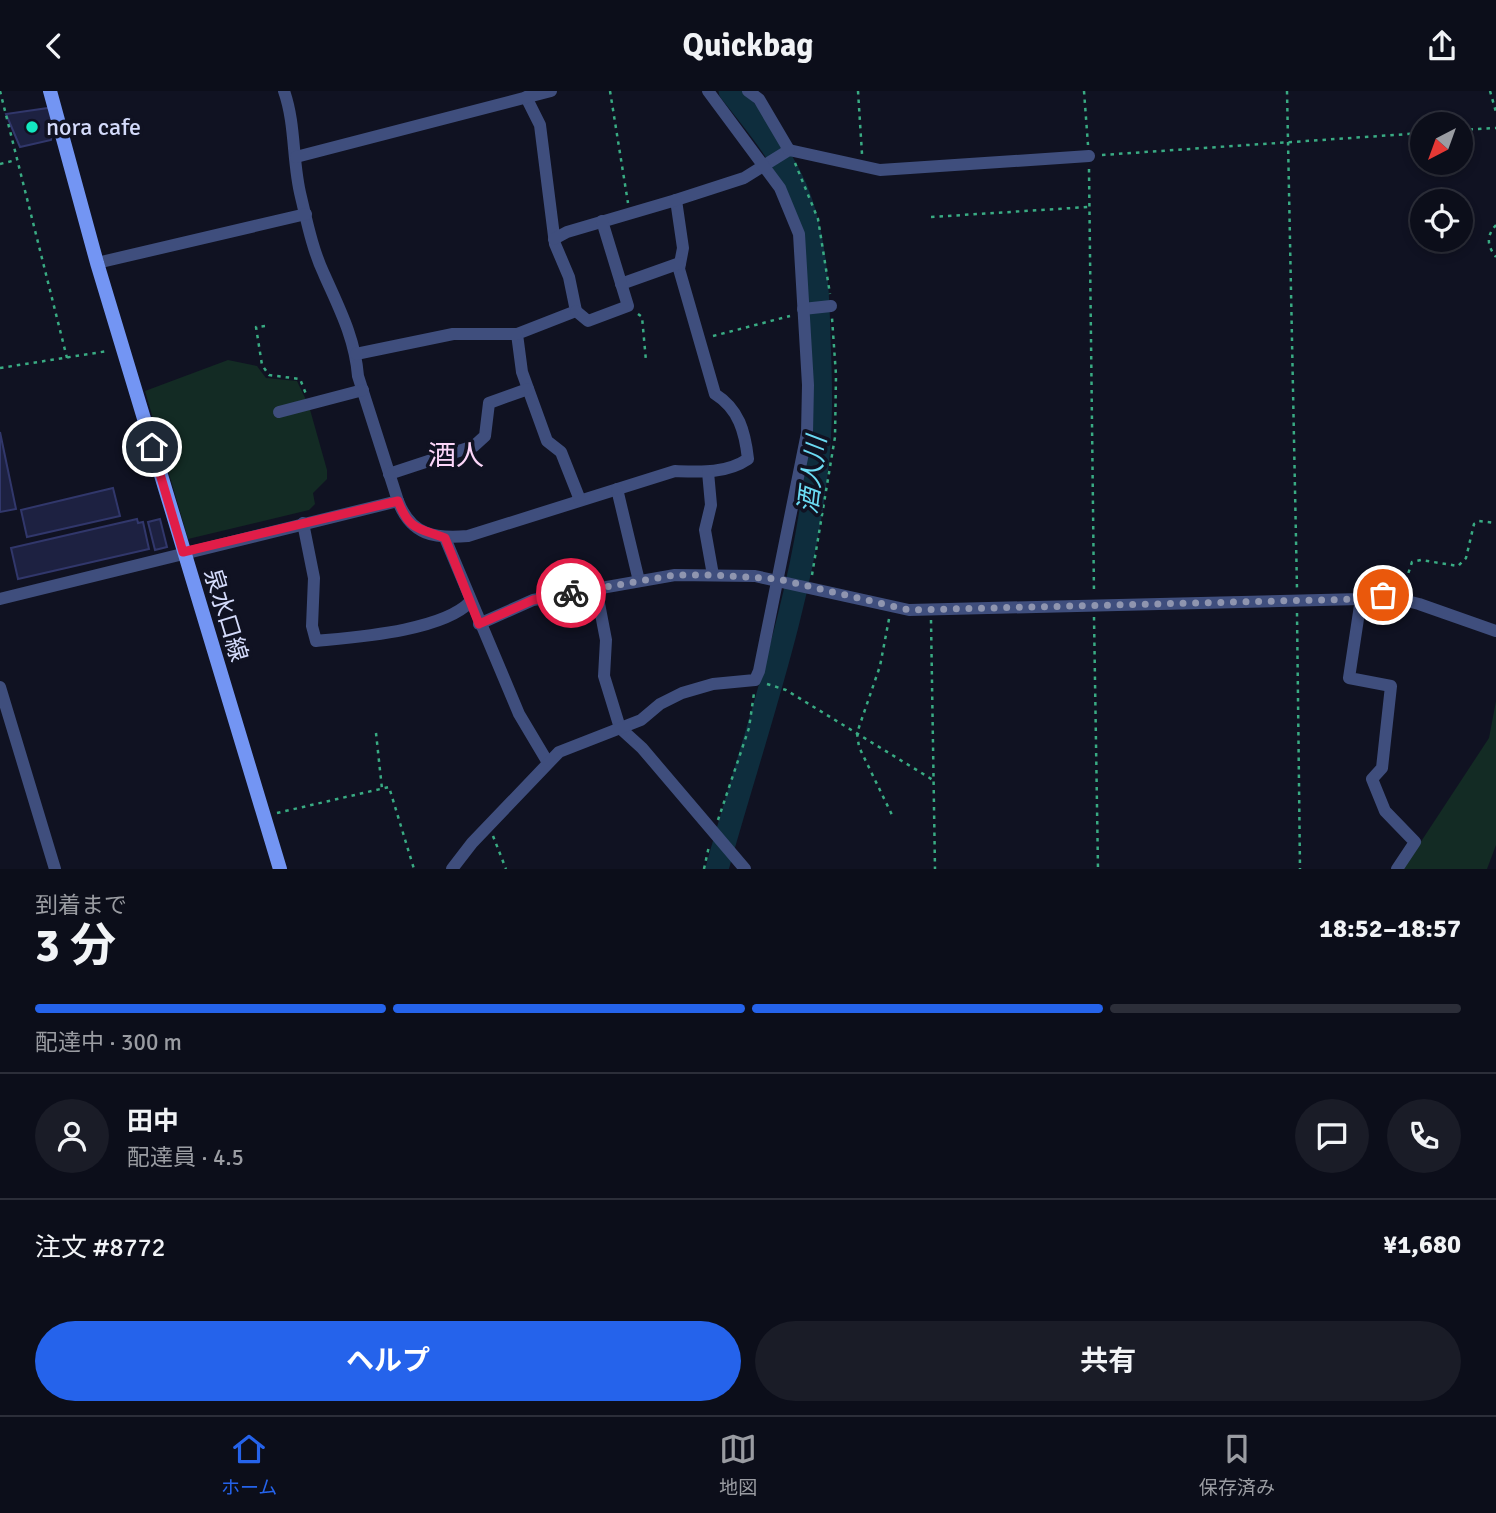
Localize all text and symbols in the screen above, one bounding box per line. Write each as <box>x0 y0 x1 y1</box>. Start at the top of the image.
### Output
text: Quickbag <box>683 26 814 65</box>
icon: back <box>35 27 73 65</box>
icon: share <box>1423 27 1461 65</box>
place label: nora cafe <box>46 112 141 142</box>
north arrow <box>1410 112 1474 175</box>
map controls <box>1410 112 1473 252</box>
marker: nora cafe <box>24 119 40 135</box>
button: locate <box>1410 189 1473 252</box>
pin <box>122 417 182 477</box>
icon: home <box>133 428 171 466</box>
water label: 酒人川 <box>792 431 834 516</box>
district label: 酒人 <box>428 439 484 473</box>
courier <box>536 558 606 628</box>
street label: 泉水口線 <box>198 565 254 665</box>
pin <box>1353 565 1413 625</box>
icon: bike <box>552 574 590 612</box>
icon: bag <box>1364 576 1402 614</box>
text: 到着まで <box>35 891 127 920</box>
text: 18:52–18:57 <box>1319 913 1461 945</box>
text: 3 分 <box>35 918 116 974</box>
text: 配達中 · 300 m <box>35 1028 182 1057</box>
button: person <box>35 1099 109 1173</box>
button: chat <box>1295 1099 1369 1173</box>
button: phone <box>1387 1099 1461 1173</box>
text: 田中 <box>127 1106 179 1138</box>
text: 配達員 · 4.5 <box>127 1143 244 1172</box>
text: ¥1,680 <box>1383 1229 1461 1261</box>
text: 注文 #8772 <box>35 1232 166 1264</box>
button: ヘルプ <box>35 1321 741 1401</box>
button: 共有 <box>755 1321 1461 1401</box>
tab: ホーム <box>221 1430 277 1500</box>
tab: 地図 <box>719 1430 757 1500</box>
tab: 保存済み <box>1199 1430 1275 1500</box>

